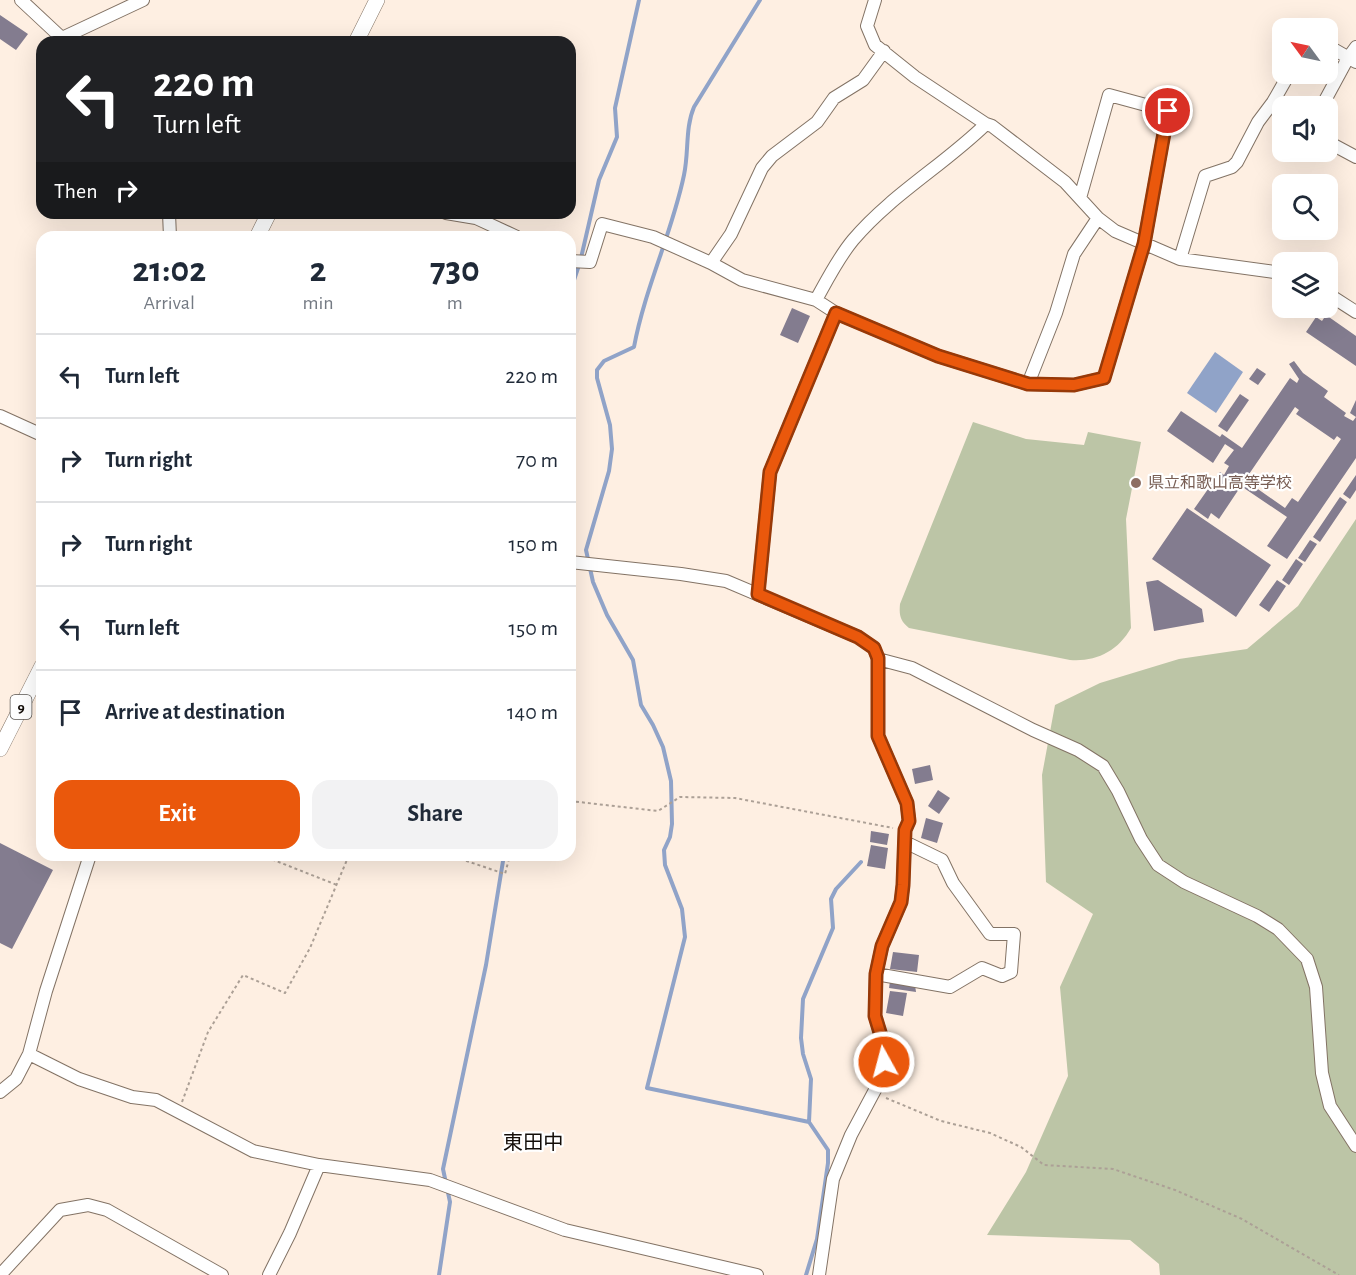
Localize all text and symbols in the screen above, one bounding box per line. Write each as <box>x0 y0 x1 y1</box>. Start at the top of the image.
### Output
north arrow <box>1272 18 1338 84</box>
map controls <box>1272 18 1338 318</box>
icon: left <box>54 60 132 138</box>
text: 220 m <box>153 62 255 104</box>
pin <box>1142 85 1193 136</box>
icon: arrive <box>1151 94 1184 127</box>
button: sound <box>1272 96 1338 162</box>
text: Turn left <box>153 111 241 138</box>
icon: right <box>110 174 143 207</box>
button: search <box>1272 174 1338 240</box>
text: Then <box>54 180 98 202</box>
text: 21:02 <box>132 252 206 288</box>
text: 2 <box>310 252 327 288</box>
text: 730 <box>430 252 480 288</box>
button: layers <box>1272 252 1338 318</box>
text: Arrival <box>144 293 195 313</box>
text: min <box>302 293 334 313</box>
text: m <box>447 293 463 313</box>
icon: left <box>54 360 87 393</box>
text: Turn left <box>105 365 179 387</box>
text: 220 m <box>505 365 558 387</box>
icon: right <box>54 444 87 477</box>
text: Turn right <box>105 449 192 471</box>
text: 70 m <box>516 449 558 471</box>
place label: 県立和歌山高等学校 <box>1148 474 1292 491</box>
marker: 県立和歌山高等学校 <box>1129 476 1143 490</box>
icon: right <box>54 528 87 561</box>
text: Turn right <box>105 533 192 555</box>
text: 150 m <box>508 533 558 555</box>
icon: left <box>54 612 87 645</box>
text: Turn left <box>105 617 179 639</box>
text: 150 m <box>508 617 558 639</box>
road number: 9 <box>10 695 32 719</box>
icon: arrive <box>54 696 87 729</box>
text: Arrive at destination <box>105 701 285 723</box>
text: 140 m <box>507 701 558 723</box>
button: Exit <box>54 780 300 849</box>
button: Share <box>312 780 558 849</box>
position arrow <box>852 1030 916 1094</box>
district label: 東田中 <box>503 1132 563 1153</box>

